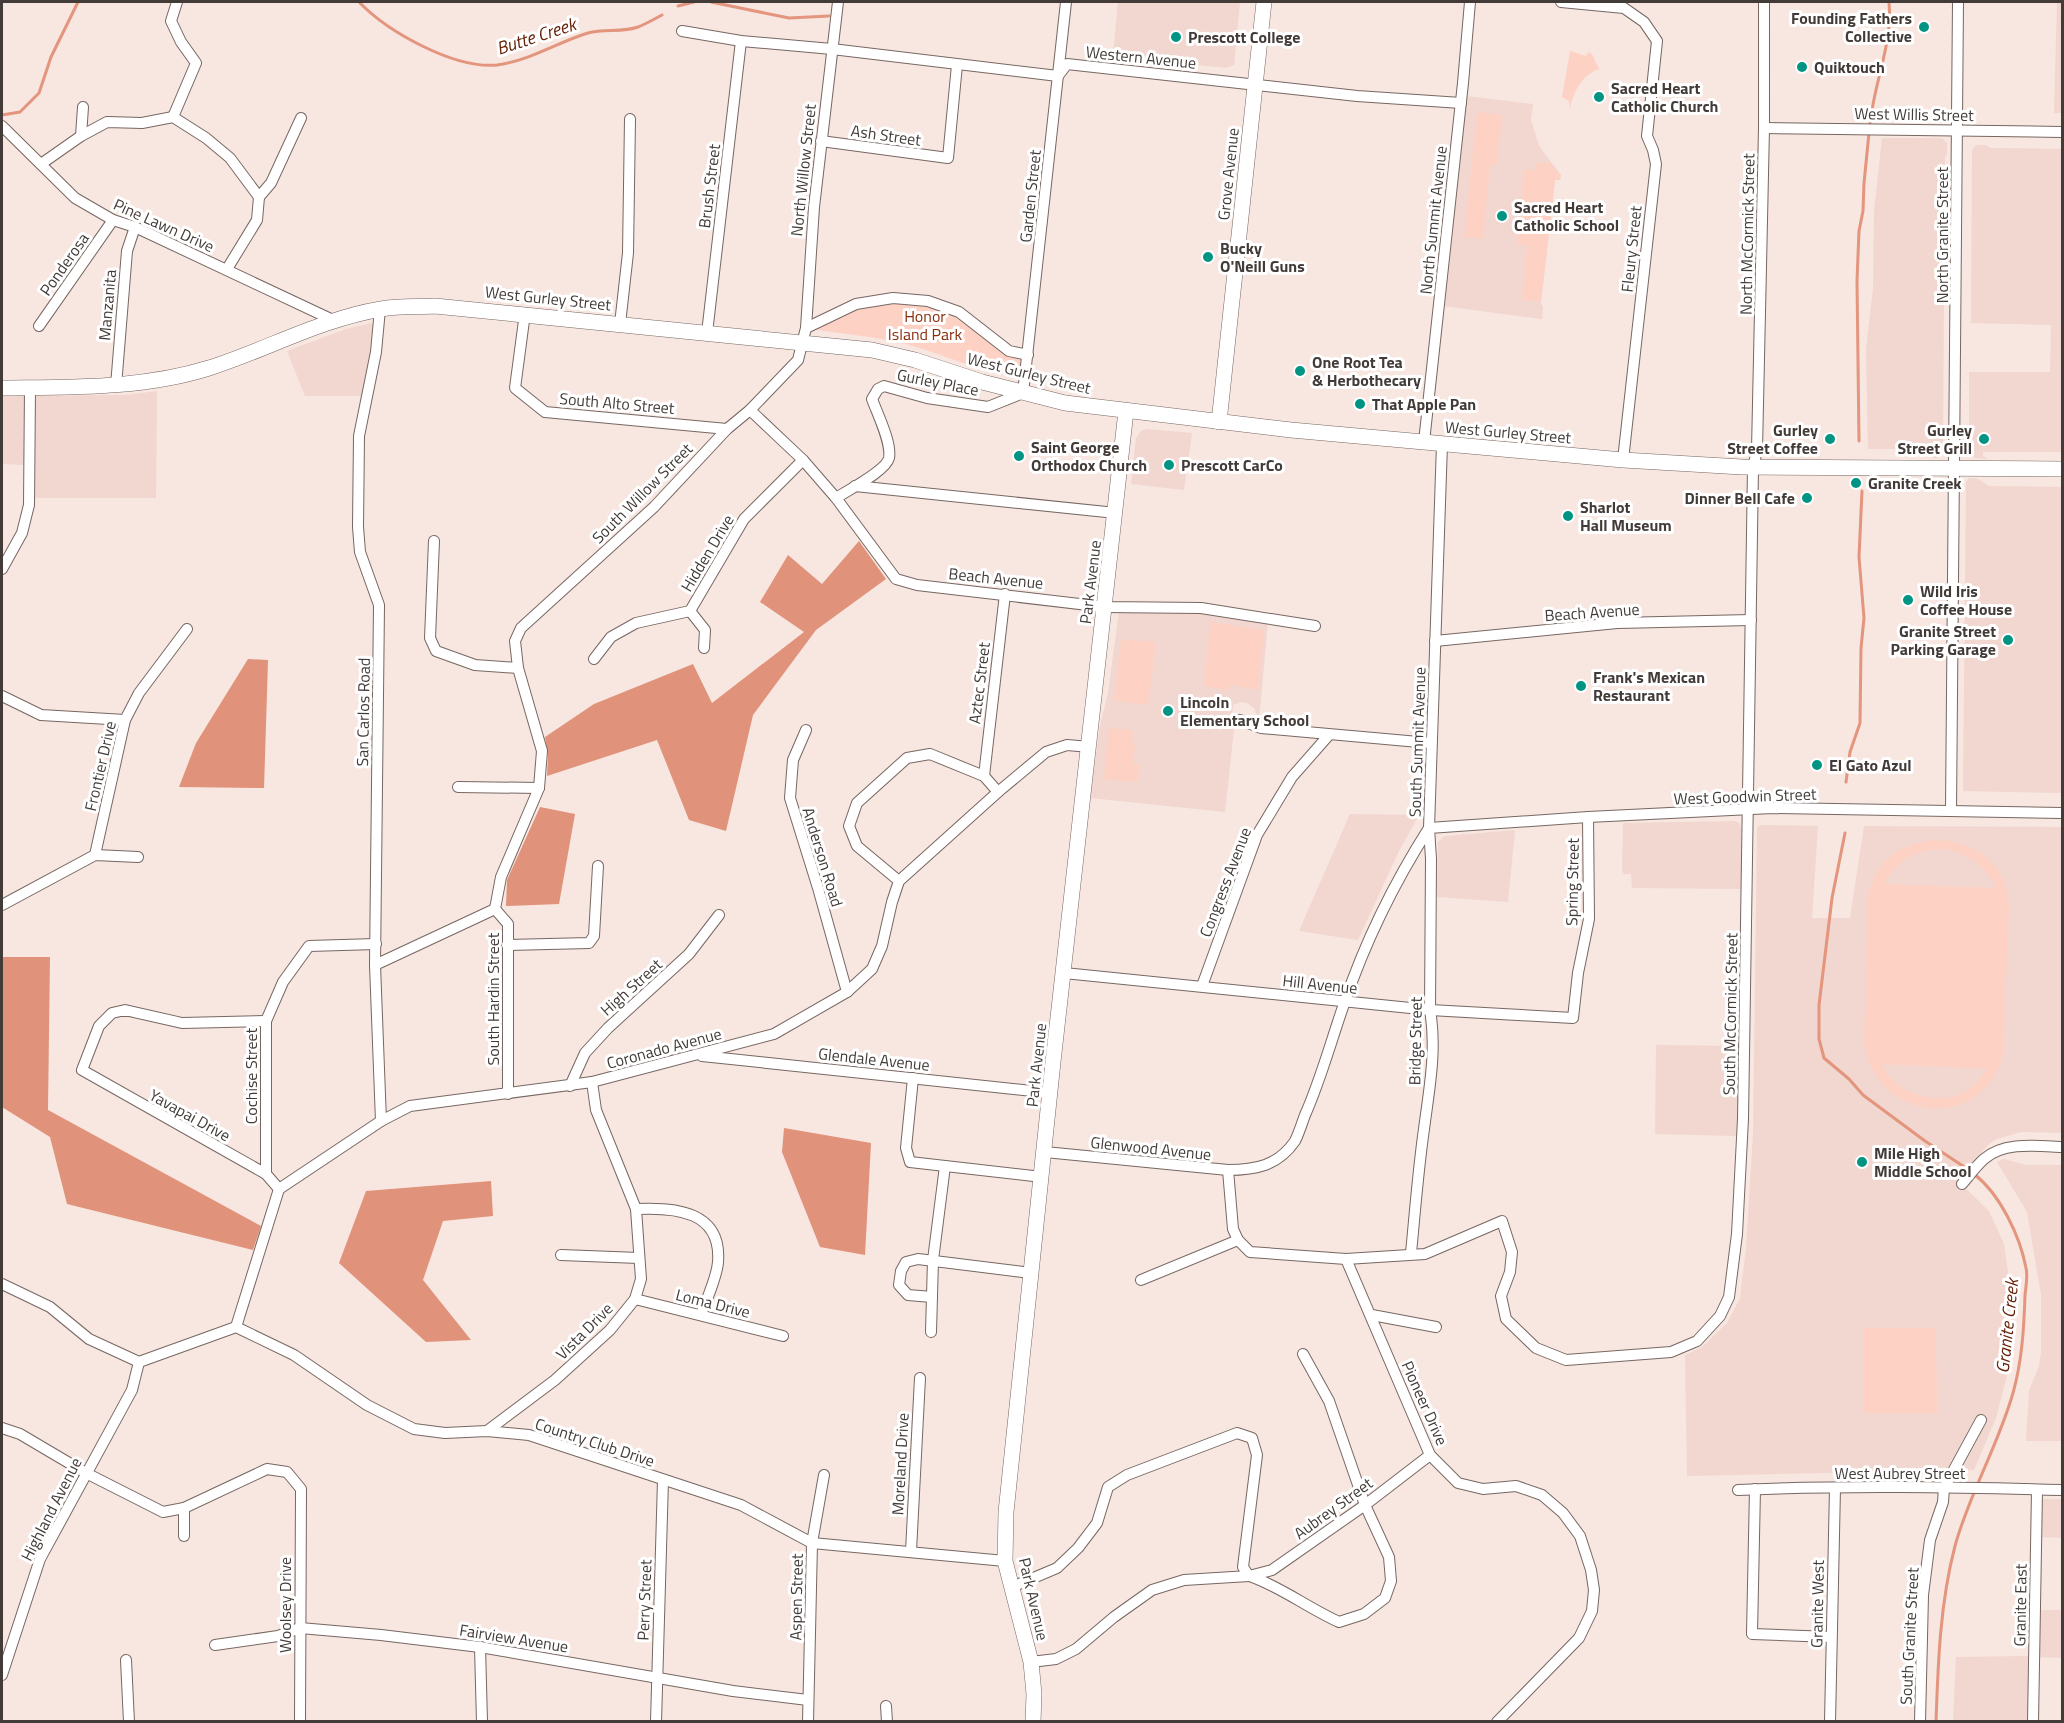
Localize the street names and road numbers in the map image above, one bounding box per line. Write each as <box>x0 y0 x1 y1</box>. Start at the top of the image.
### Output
street label: Western Avenue <box>1085 39 1197 75</box>
street label: West Willis Street <box>1854 101 1974 127</box>
street label: North Willow Street <box>784 102 822 237</box>
street label: Ash Street <box>850 118 923 152</box>
street label: Grove Avenue <box>1211 127 1245 221</box>
street label: Brush Street <box>692 142 726 229</box>
street label: North Summit Avenue <box>1413 145 1453 295</box>
street label: Garden Street <box>1013 148 1047 244</box>
street label: North McCormick Street <box>1734 153 1760 315</box>
street label: North Granite Street <box>1930 166 1954 303</box>
street label: Pine Lawn Drive <box>110 192 218 258</box>
street label: Fleury Street <box>1615 204 1648 293</box>
street label: Ponderosa <box>33 228 95 300</box>
street label: Manzanita <box>92 269 122 341</box>
street label: West Gurley Street <box>484 279 613 317</box>
street label: West Gurley Street <box>965 346 1094 400</box>
street label: Gurley Place <box>895 362 981 402</box>
street label: South Alto Street <box>558 386 676 420</box>
street label: West Gurley Street <box>1444 415 1572 450</box>
street label: South Willow Street <box>586 437 698 549</box>
street label: Hidden Drive <box>674 510 740 596</box>
street label: Park Avenue <box>1073 539 1107 625</box>
street label: Beach Avenue <box>947 561 1045 595</box>
street label: Beach Avenue <box>1544 597 1640 627</box>
street label: Aztec Street <box>962 640 996 725</box>
street label: San Carlos Road <box>350 657 376 767</box>
street label: South Summit Avenue <box>1402 667 1432 817</box>
street label: Frontier Drive <box>78 719 122 813</box>
street label: West Goodwin Street <box>1673 782 1817 810</box>
street label: Anderson Road <box>796 804 850 910</box>
street label: Congress Avenue <box>1193 824 1257 940</box>
street label: Spring Street <box>1559 838 1585 926</box>
street label: South Hardin Street <box>481 932 505 1065</box>
street label: South McCormick Street <box>1717 932 1743 1095</box>
street label: High Street <box>595 952 668 1021</box>
street label: Hill Avenue <box>1281 968 1359 1000</box>
street label: Bridge Street <box>1402 996 1428 1085</box>
street label: Coronado Avenue <box>604 1021 724 1075</box>
street label: Park Avenue <box>1020 1022 1052 1108</box>
street label: Cochise Street <box>239 1027 263 1124</box>
street label: Glendale Avenue <box>817 1041 931 1077</box>
street label: Yavapai Drive <box>145 1083 235 1147</box>
street label: Glenwood Avenue <box>1089 1130 1213 1166</box>
street label: Loma Drive <box>673 1282 753 1324</box>
street label: Vista Drive <box>550 1297 618 1365</box>
street label: Pioneer Drive <box>1396 1357 1454 1449</box>
street label: Country Club Drive <box>532 1411 658 1473</box>
street label: Moreland Drive <box>885 1412 915 1516</box>
street label: Highland Avenue <box>15 1453 87 1565</box>
street label: West Aubrey Street <box>1835 1461 1966 1485</box>
street label: Aubrey Street <box>1289 1471 1378 1545</box>
street label: Aspen Street <box>783 1553 809 1641</box>
street label: Park Avenue <box>1013 1555 1055 1643</box>
street label: Woolsey Drive <box>273 1557 297 1653</box>
street label: Perry Street <box>631 1559 657 1641</box>
street label: Granite West <box>1804 1560 1830 1648</box>
street label: Granite East <box>2007 1563 2033 1647</box>
street label: South Granite Street <box>1893 1566 1925 1705</box>
street label: Fairview Avenue <box>458 1618 570 1658</box>

